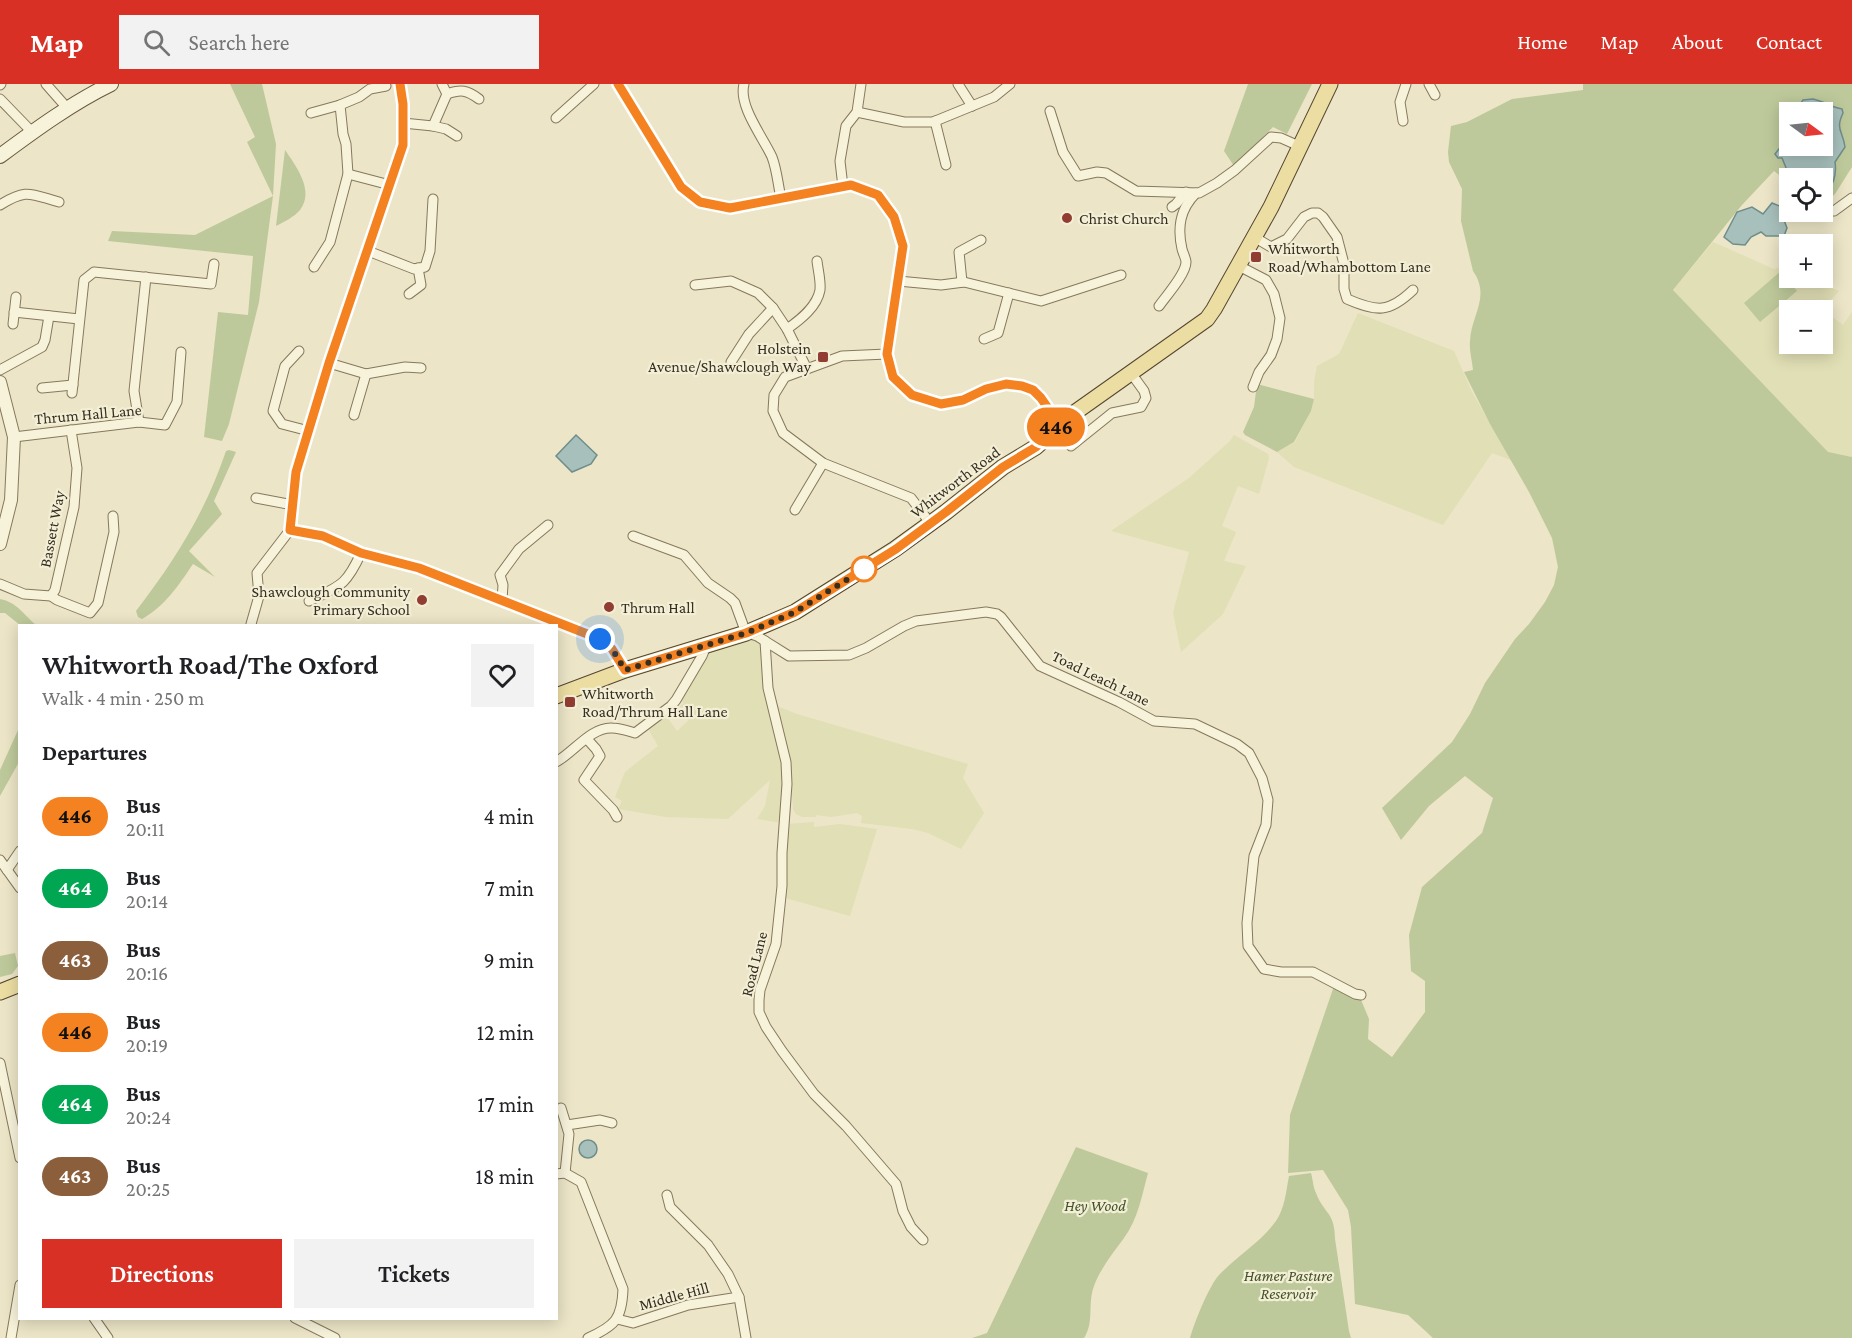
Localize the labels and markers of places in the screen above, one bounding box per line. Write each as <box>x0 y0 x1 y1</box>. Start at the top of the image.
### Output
place label: Christ Church <box>1079 210 1169 227</box>
marker: Christ Church <box>1060 211 1074 225</box>
place label: Whitworth Road/Whambottom Lane <box>1268 240 1431 275</box>
marker: Whitworth Road/Whambottom Lane <box>1249 250 1263 264</box>
place label: Holstein Avenue/Shawclough Way <box>648 340 812 376</box>
marker: Holstein Avenue/Shawclough Way <box>816 350 830 364</box>
unlabelled marker <box>851 556 877 582</box>
place label: Shawclough Community Primary School <box>252 583 411 619</box>
marker: Shawclough Community Primary School <box>415 593 429 607</box>
place label: Thrum Hall <box>621 599 695 616</box>
marker: Thrum Hall <box>602 600 616 614</box>
place label: Whitworth Road/Thrum Hall Lane <box>582 685 728 720</box>
marker: Whitworth Road/Thrum Hall Lane <box>563 695 577 709</box>

